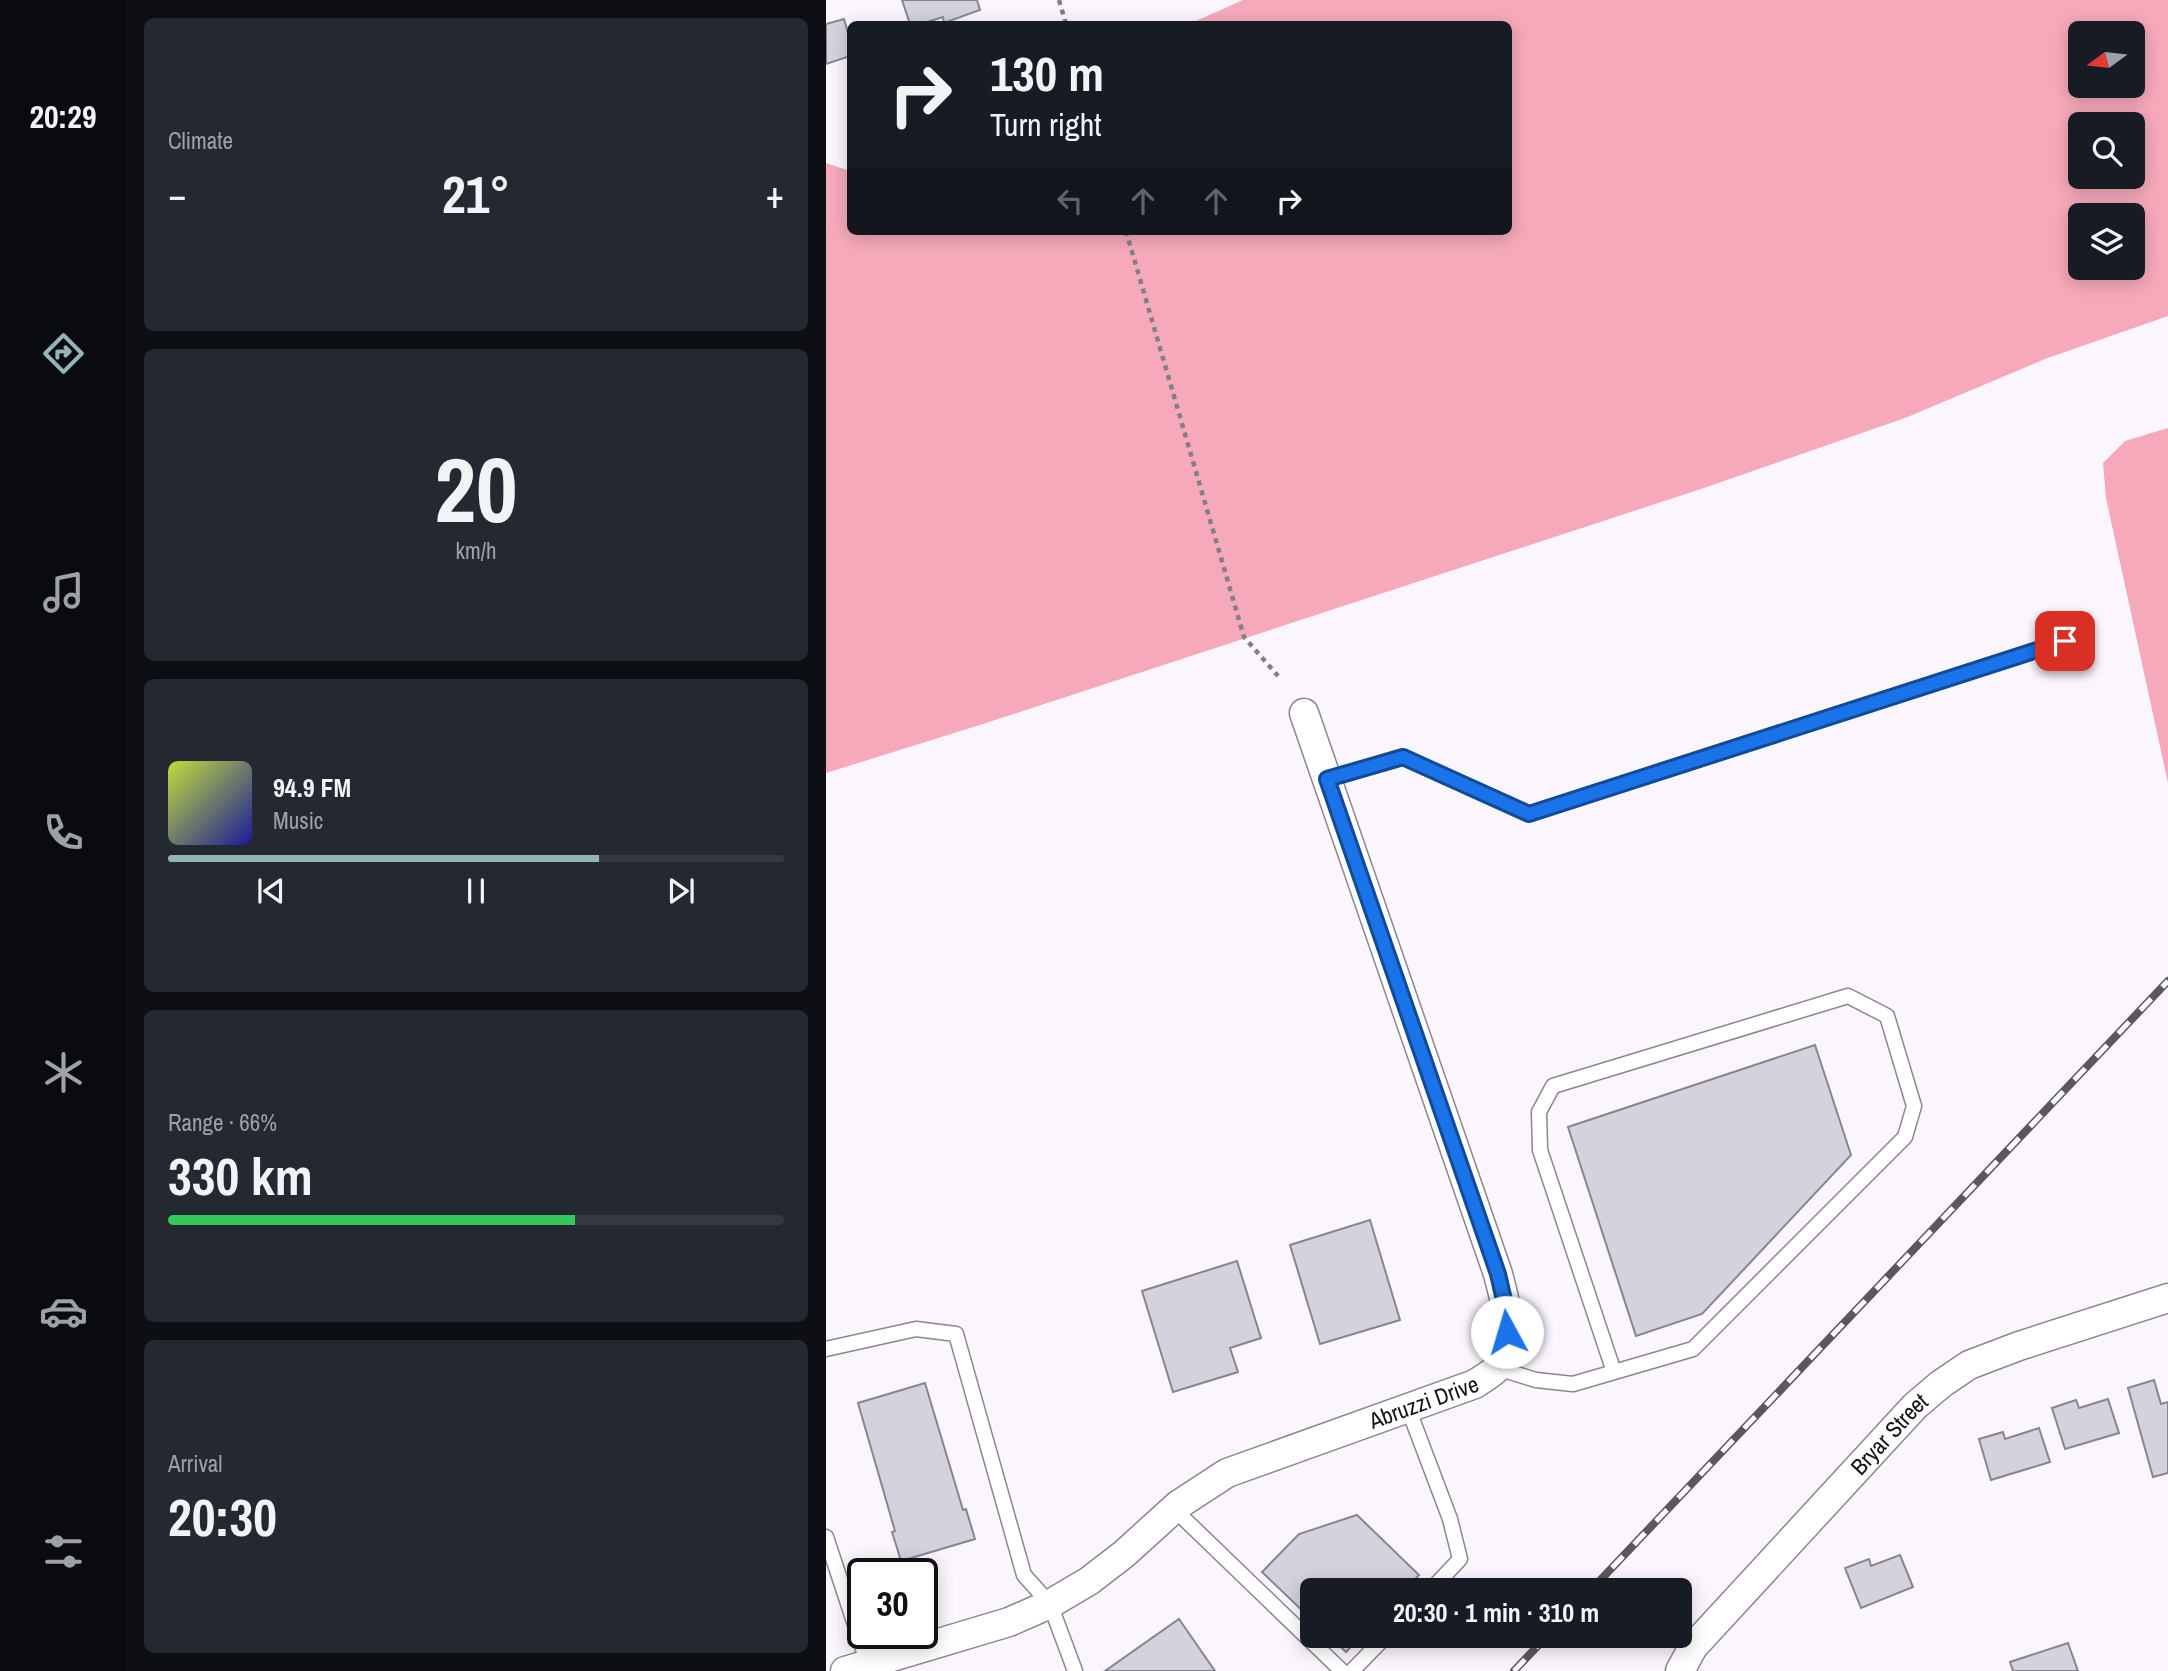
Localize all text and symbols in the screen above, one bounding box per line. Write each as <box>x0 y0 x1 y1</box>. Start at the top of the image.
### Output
north arrow <box>2068 21 2146 98</box>
map controls <box>2068 21 2145 280</box>
text: 130 m <box>990 40 1104 106</box>
icon: right <box>875 49 966 140</box>
text: 20:29 <box>29 95 97 138</box>
text: Turn right <box>990 103 1102 146</box>
button: search <box>2068 112 2145 189</box>
text: Climate <box>168 125 233 156</box>
text: 21° <box>442 159 510 229</box>
text: − <box>168 169 186 220</box>
text: + <box>766 169 784 220</box>
icon: left <box>1051 182 1089 220</box>
icon: ahead <box>1124 182 1162 220</box>
icon: ahead <box>1197 182 1235 220</box>
icon: right <box>1270 182 1308 220</box>
button: layers <box>2068 203 2145 280</box>
icon: directions <box>39 329 88 378</box>
text: 20 <box>435 428 518 550</box>
text: km/h <box>456 535 496 566</box>
icon: music <box>39 568 88 617</box>
pin <box>2035 611 2095 671</box>
icon: arrive <box>2046 622 2084 660</box>
text: 94.9 FM <box>273 770 351 805</box>
text: Music <box>273 805 323 836</box>
icon: phone <box>39 808 88 857</box>
icon: previous <box>252 872 290 910</box>
icon: pause <box>457 872 495 910</box>
icon: next <box>662 872 700 910</box>
icon: climate <box>39 1048 88 1097</box>
text: Range · 66% <box>168 1107 277 1138</box>
text: 330 km <box>168 1141 313 1211</box>
icon: car <box>39 1287 88 1336</box>
position arrow <box>1470 1295 1544 1369</box>
street label: Abruzzi Drive <box>1364 1368 1483 1436</box>
street label: Bryar Street <box>1843 1386 1934 1481</box>
text: Arrival <box>168 1448 223 1479</box>
text: 20:30 <box>168 1482 277 1552</box>
icon: filters <box>39 1527 88 1576</box>
speed limit sign: 30 <box>847 1558 938 1649</box>
text: 20:30 · 1 min · 310 m <box>1393 1595 1599 1630</box>

